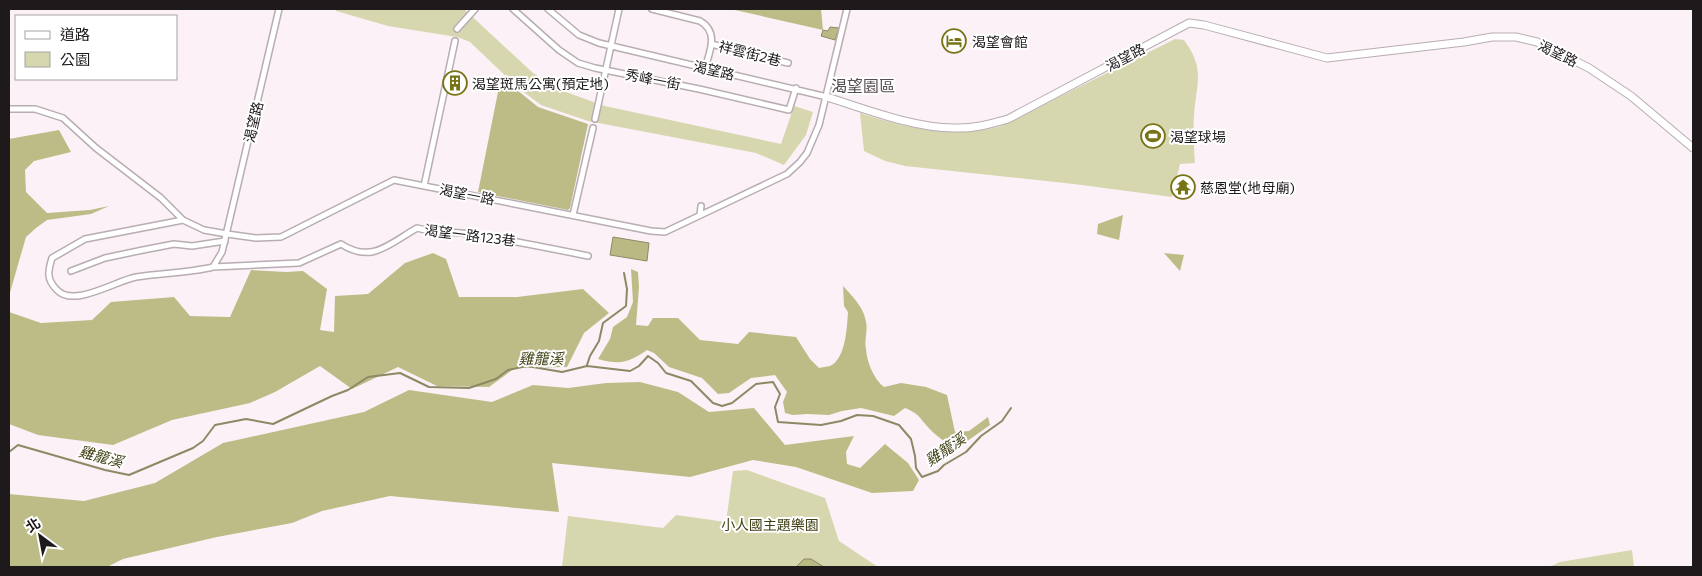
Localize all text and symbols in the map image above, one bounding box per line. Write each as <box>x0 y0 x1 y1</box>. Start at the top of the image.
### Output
legend <box>15 15 178 80</box>
text: 道路 <box>60 25 90 43</box>
hotel icon: 渴望會館 <box>941 28 967 54</box>
place label: 渴望會館 <box>972 33 1028 50</box>
street label: 渴望路 <box>1535 36 1581 70</box>
street label: 祥雲街2巷 <box>717 37 783 69</box>
street label: 渴望路 <box>1102 40 1148 74</box>
text: 公園 <box>60 50 90 68</box>
street label: 渴望路 <box>692 57 736 83</box>
street label: 秀峰一街 <box>624 65 682 93</box>
building icon: 渴望斑馬公寓(預定地) <box>442 70 468 96</box>
place label: 渴望斑馬公寓(預定地) <box>472 75 609 92</box>
district label: 渴望園區 <box>831 76 895 95</box>
street label: 渴望路 <box>240 100 266 144</box>
sports icon: 渴望球場 <box>1140 123 1166 149</box>
place label: 渴望球場 <box>1170 128 1226 145</box>
temple icon: 慈恩堂(地母廟) <box>1170 174 1196 200</box>
place label: 慈恩堂(地母廟) <box>1200 179 1295 196</box>
street label: 渴望一路 <box>438 180 496 208</box>
street label: 渴望一路123巷 <box>423 221 517 249</box>
water label: 雞籠溪 <box>518 349 565 367</box>
water label: 雞籠溪 <box>921 428 970 469</box>
water label: 雞籠溪 <box>77 441 127 471</box>
north arrow <box>15 511 65 561</box>
text: 北 <box>22 514 43 535</box>
park label: 小人國主題樂園 <box>721 516 819 533</box>

